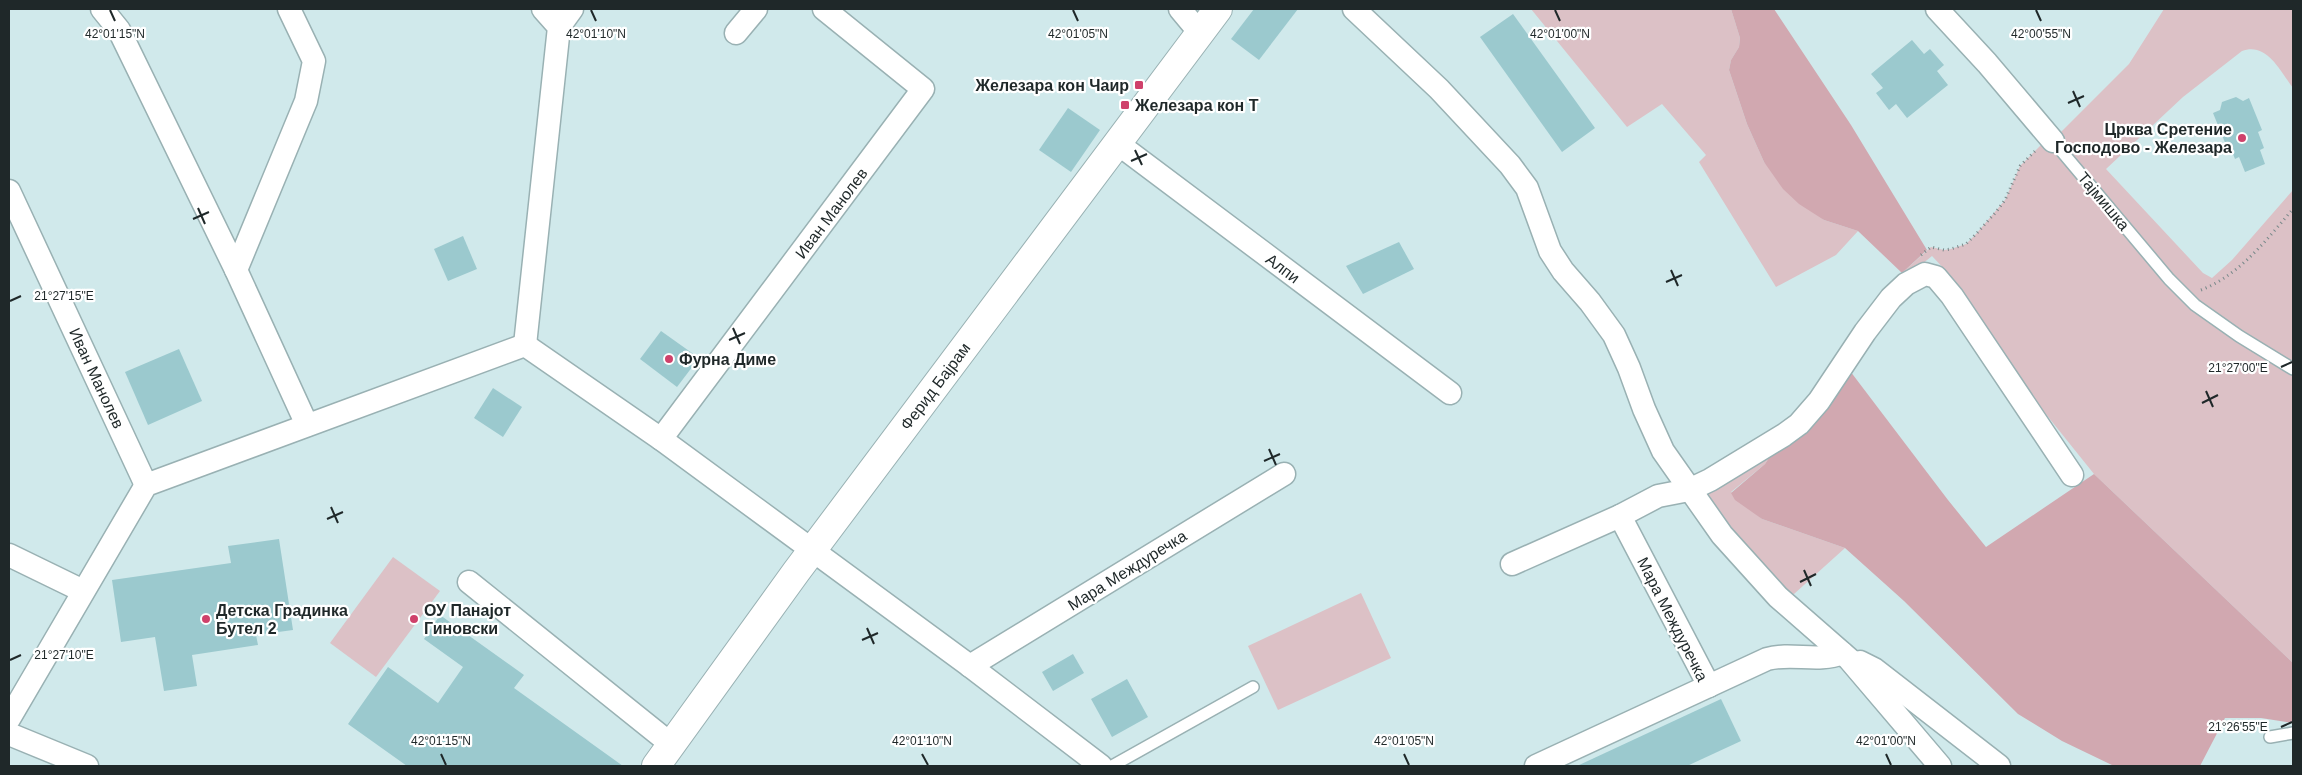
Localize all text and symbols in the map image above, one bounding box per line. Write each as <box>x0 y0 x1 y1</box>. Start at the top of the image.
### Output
text: 42°01'15"N <box>85 27 145 41</box>
text: 42°01'10"N <box>566 27 626 41</box>
text: 42°01'05"N <box>1048 27 1108 41</box>
text: 42°01'00"N <box>1530 27 1590 41</box>
text: 42°00'55"N <box>2011 27 2071 41</box>
place label: Железара кон Чаир <box>975 77 1129 94</box>
marker: Железара кон Чаир <box>1133 79 1145 91</box>
place label: Железара кон Т <box>1134 97 1259 114</box>
marker: Железара кон Т <box>1119 99 1131 111</box>
place label: Црква Сретение Господово - Железара <box>2055 121 2232 156</box>
marker: Црква Сретение Господово - Железара <box>2236 132 2248 144</box>
street label: Иван Манолев <box>792 165 871 262</box>
street label: Тајмишка <box>2074 169 2133 234</box>
street label: Алпи <box>1263 250 1303 287</box>
text: 21°27'15"E <box>34 289 94 303</box>
street label: Иван Манолев <box>66 325 127 431</box>
street label: Ферид Бајрам <box>897 339 974 433</box>
place label: Фурна Диме <box>679 351 776 368</box>
marker: Фурна Диме <box>663 353 675 365</box>
text: 21°27'00"E <box>2208 361 2268 375</box>
street label: Мара Междуречка <box>1065 527 1190 614</box>
street label: Мара Междуречка <box>1634 555 1711 684</box>
place label: Детска Градинка Бутел 2 <box>216 602 348 637</box>
place label: ОУ Панајот Гиновски <box>424 602 511 637</box>
marker: Детска Градинка Бутел 2 <box>200 613 212 625</box>
marker: ОУ Панајот Гиновски <box>408 613 420 625</box>
text: 21°27'10"E <box>34 648 94 662</box>
text: 21°26'55"E <box>2208 720 2268 734</box>
text: 42°01'15"N <box>411 734 471 748</box>
text: 42°01'10"N <box>892 734 952 748</box>
text: 42°01'05"N <box>1374 734 1434 748</box>
text: 42°01'00"N <box>1856 734 1916 748</box>

